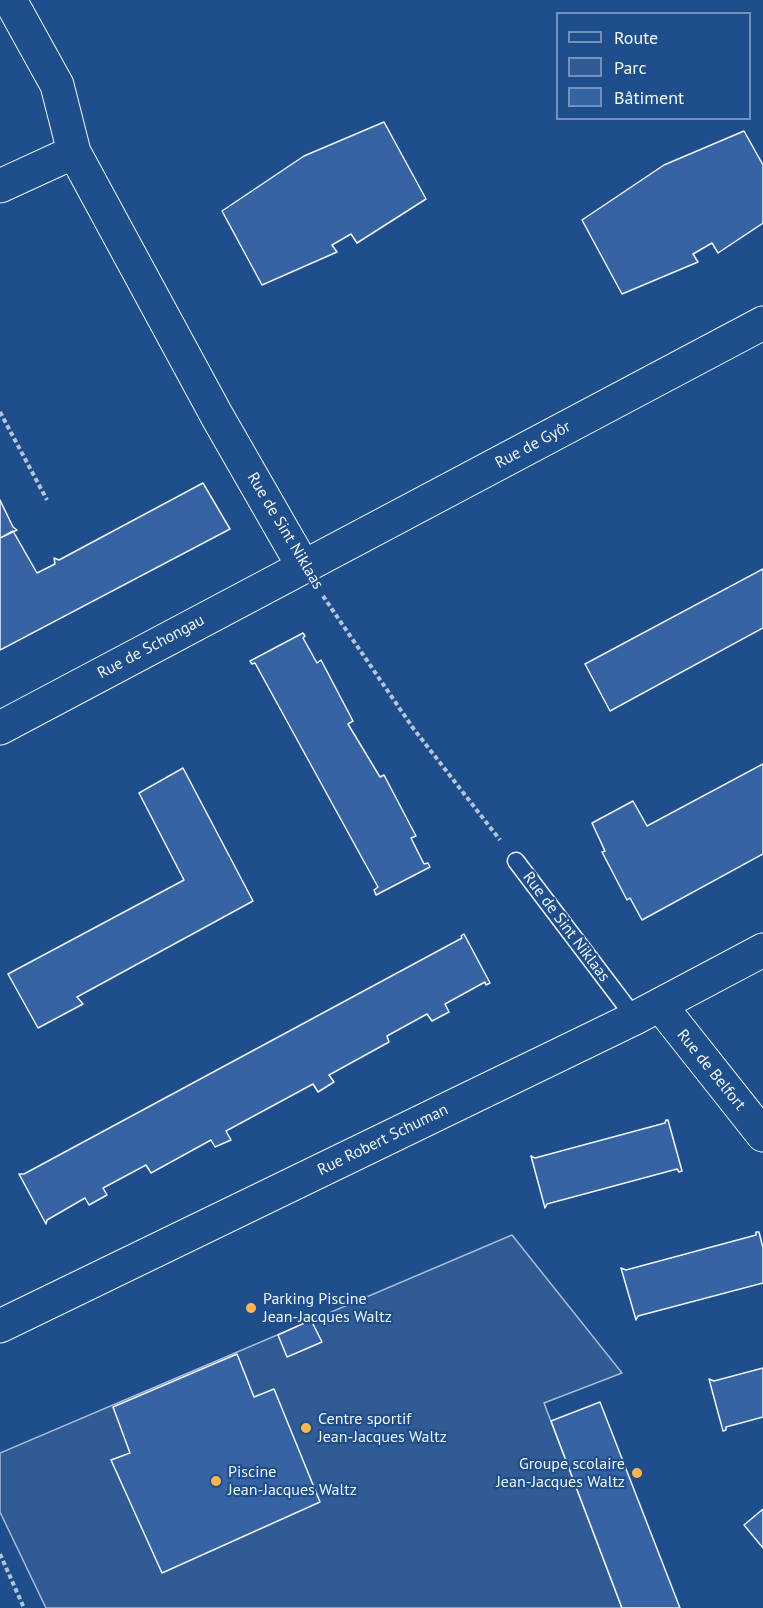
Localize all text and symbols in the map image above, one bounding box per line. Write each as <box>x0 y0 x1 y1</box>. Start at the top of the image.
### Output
legend <box>556 12 751 120</box>
text: Route <box>614 26 658 49</box>
text: Parc <box>614 56 647 79</box>
text: Bâtiment <box>614 86 684 109</box>
street label: Rue de Gyôr <box>492 417 574 473</box>
street label: Rue de Sint Niklaas <box>243 469 327 593</box>
street label: Rue de Schongau <box>94 611 208 683</box>
street label: Rue de Sint Niklaas <box>518 868 614 986</box>
street label: Rue de Belfort <box>673 1026 749 1114</box>
street label: Rue Robert Schuman <box>315 1100 451 1180</box>
place label: Parking Piscine Jean-Jacques Waltz <box>263 1289 392 1327</box>
marker: Parking Piscine Jean-Jacques Waltz <box>244 1301 258 1315</box>
place label: Centre sportif Jean-Jacques Waltz <box>318 1409 447 1447</box>
marker: Centre sportif Jean-Jacques Waltz <box>299 1421 313 1435</box>
place label: Groupe scolaire Jean-Jacques Waltz <box>496 1454 625 1492</box>
place label: Piscine Jean-Jacques Waltz <box>228 1462 357 1500</box>
marker: Groupe scolaire Jean-Jacques Waltz <box>630 1466 644 1480</box>
marker: Piscine Jean-Jacques Waltz <box>209 1474 223 1488</box>

